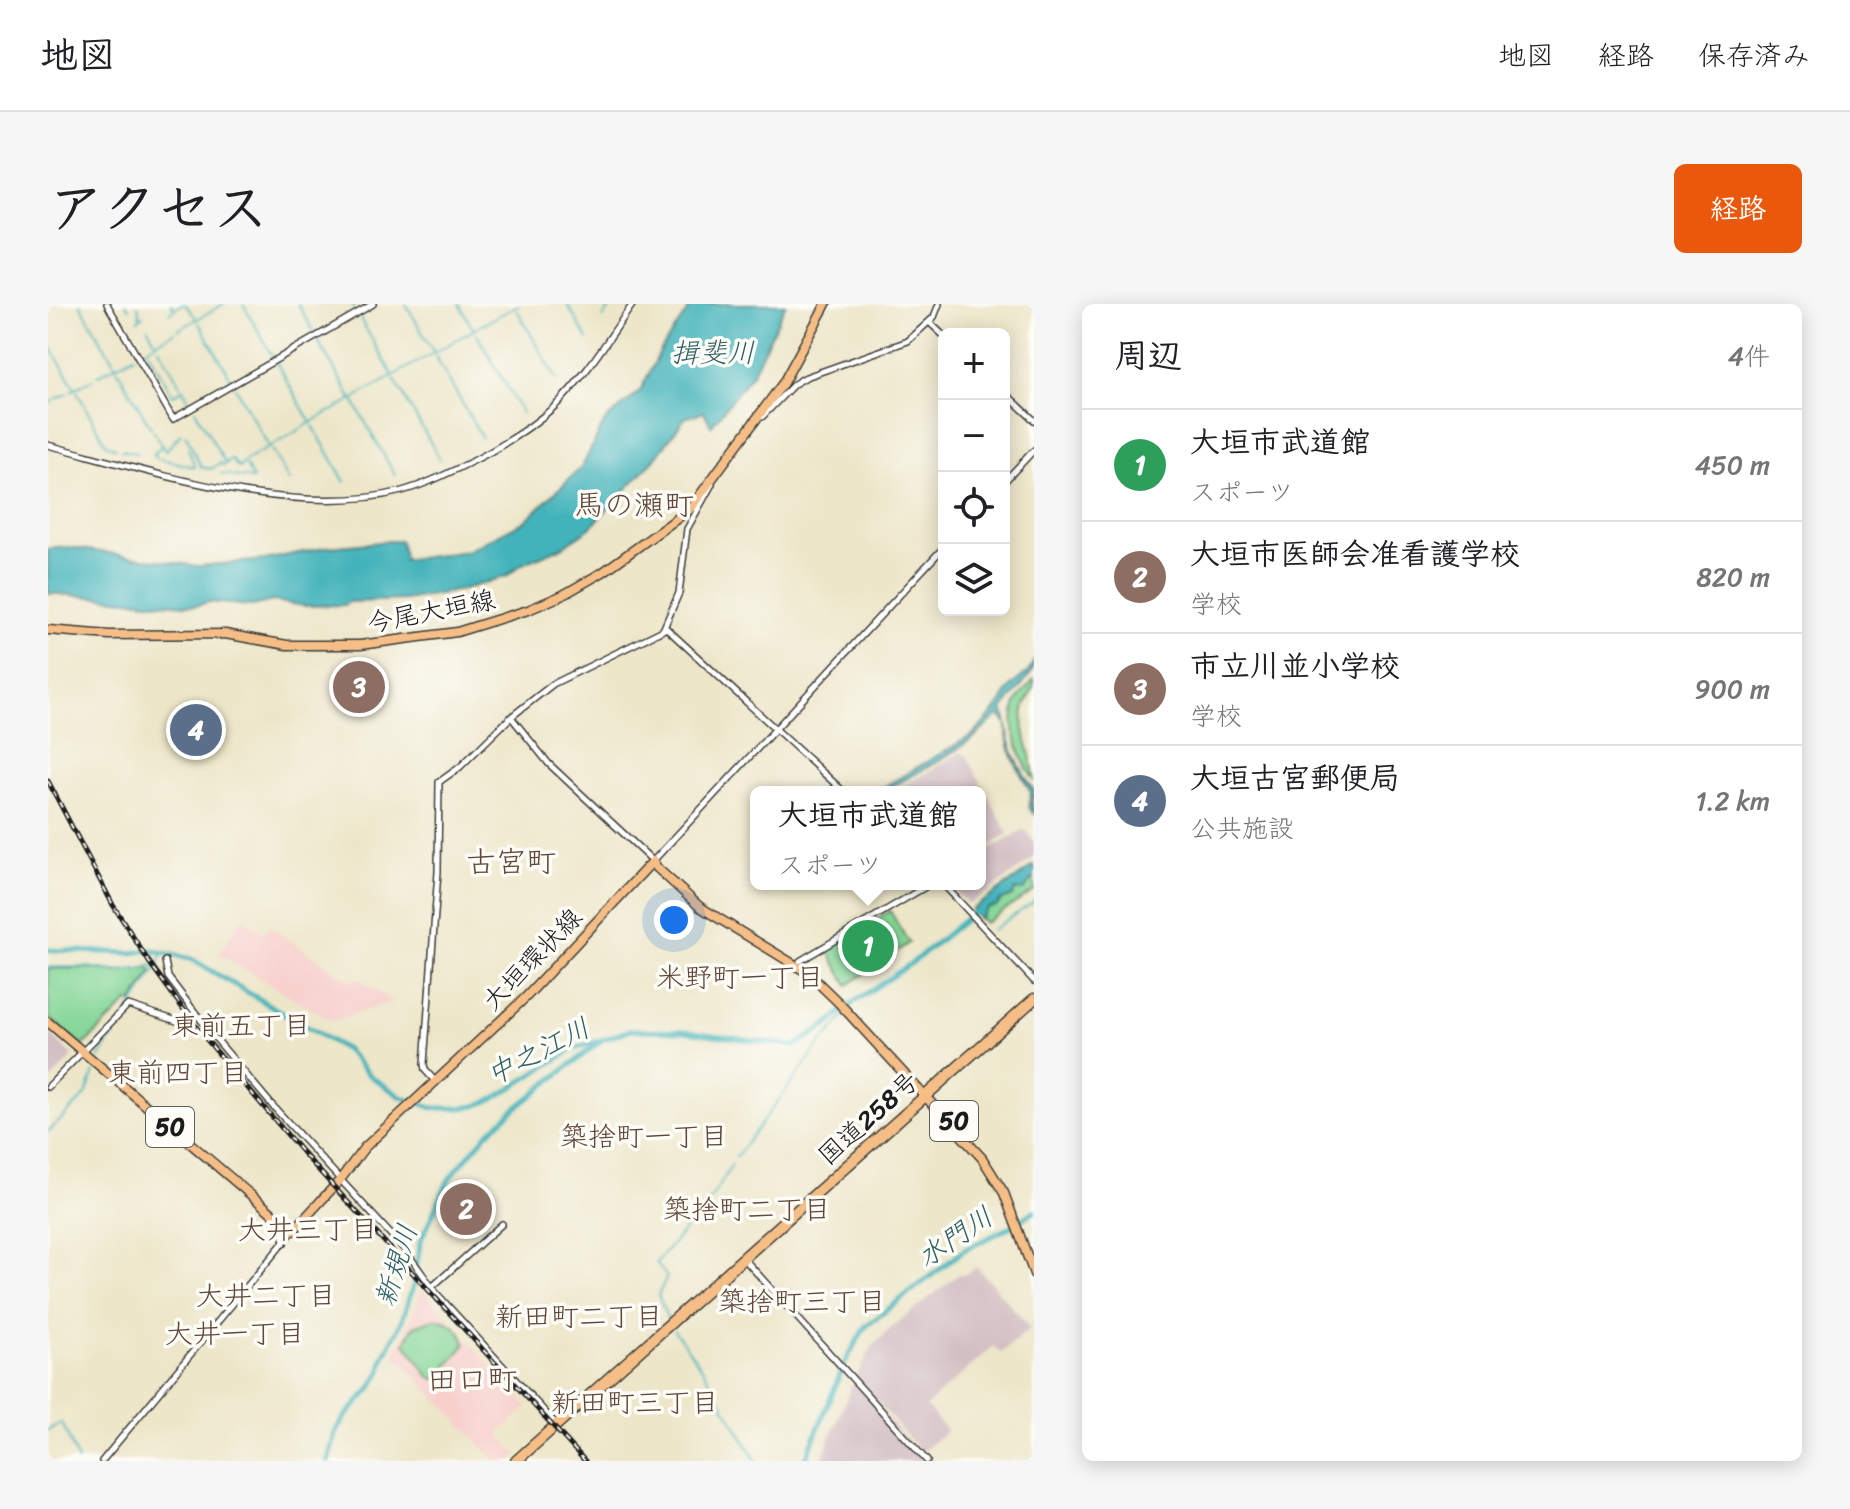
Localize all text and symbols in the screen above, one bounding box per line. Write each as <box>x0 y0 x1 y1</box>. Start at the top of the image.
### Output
text: 地図 <box>40 22 116 89</box>
text: 地図 <box>1498 31 1554 80</box>
text: 経路 <box>1598 31 1654 80</box>
text: 保存済み <box>1698 31 1810 80</box>
text: アクセス <box>48 159 269 258</box>
button: 経路 <box>1674 164 1802 253</box>
text: 周辺 <box>1114 326 1182 386</box>
water label: 揖斐川 <box>671 328 755 377</box>
map controls <box>938 328 1010 616</box>
button: + <box>938 328 1010 400</box>
text: 4件 <box>1728 333 1770 379</box>
button: − <box>938 400 1010 472</box>
text: 大垣市武道館 <box>1190 415 1370 469</box>
text: 1 <box>1134 442 1146 488</box>
text: 450 m <box>1695 442 1770 488</box>
text: スポーツ <box>1190 469 1293 515</box>
button: locate <box>938 472 1010 544</box>
district label: 馬の瀬町 <box>574 478 694 532</box>
text: 大垣市医師会准看護学校 <box>1190 527 1520 581</box>
button: layers <box>938 544 1010 616</box>
text: 2 <box>1132 554 1148 600</box>
text: 820 m <box>1696 554 1770 600</box>
street label: 今尾大垣線 <box>363 576 499 646</box>
text: 学校 <box>1190 581 1242 627</box>
text: 市立川並小学校 <box>1190 639 1400 693</box>
pin: 3 <box>333 657 385 717</box>
text: 3 <box>1133 666 1147 712</box>
text: 900 m <box>1694 666 1770 712</box>
text: 学校 <box>1190 693 1242 739</box>
pin: 4 <box>170 700 222 760</box>
text: 大垣古宮郵便局 <box>1190 751 1400 805</box>
text: 4 <box>1132 778 1148 824</box>
text: 1.2 km <box>1695 778 1770 824</box>
popup <box>750 786 986 890</box>
text: 大垣市武道館 <box>778 788 958 842</box>
text: 公共施設 <box>1190 805 1294 851</box>
district label: 古宮町 <box>466 835 556 889</box>
text: スポーツ <box>778 842 881 888</box>
street label: 大垣環状線 <box>470 896 594 1022</box>
your location <box>654 900 694 940</box>
pin: 1 <box>842 916 894 976</box>
district label: 米野町一丁目 <box>656 953 824 1002</box>
district label: 東前五丁目 <box>171 1001 311 1050</box>
water label: 中之江川 <box>477 1004 599 1098</box>
district label: 東前四丁目 <box>108 1048 248 1097</box>
street label: 国道258号 <box>806 1059 930 1177</box>
road number: 50 <box>930 1101 978 1141</box>
road number: 50 <box>146 1107 194 1147</box>
district label: 築捨町一丁目 <box>560 1112 728 1161</box>
pin: 2 <box>440 1179 492 1239</box>
district label: 築捨町二丁目 <box>663 1185 831 1234</box>
water label: 水門川 <box>906 1193 1004 1281</box>
district label: 大井三丁目 <box>238 1205 378 1254</box>
water label: 新規川 <box>360 1218 432 1312</box>
district label: 大井二丁目 <box>196 1271 336 1320</box>
district label: 築捨町三丁目 <box>718 1277 886 1326</box>
district label: 新田町二丁目 <box>495 1292 663 1341</box>
district label: 大井一丁目 <box>165 1309 305 1358</box>
district label: 田口町 <box>427 1353 517 1407</box>
district label: 新田町三丁目 <box>551 1378 719 1427</box>

